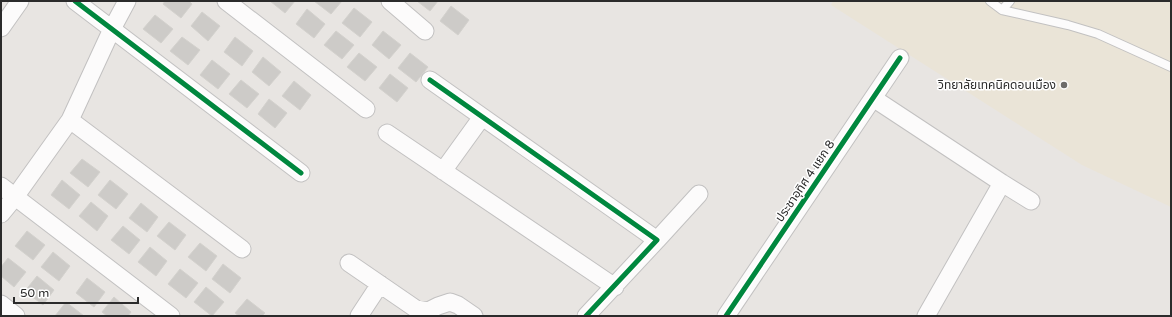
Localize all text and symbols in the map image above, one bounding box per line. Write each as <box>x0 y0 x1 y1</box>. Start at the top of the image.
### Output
place label: วิทยาลัยเทคนิคดอนเมือง <box>937 78 1056 92</box>
marker: วิทยาลัยเทคนิคดอนเมือง <box>1059 80 1069 90</box>
street label: ประชาอุทิศ 4 แยก 8 <box>772 137 838 225</box>
scale bar <box>14 279 138 305</box>
text: 50 m <box>20 286 49 300</box>

